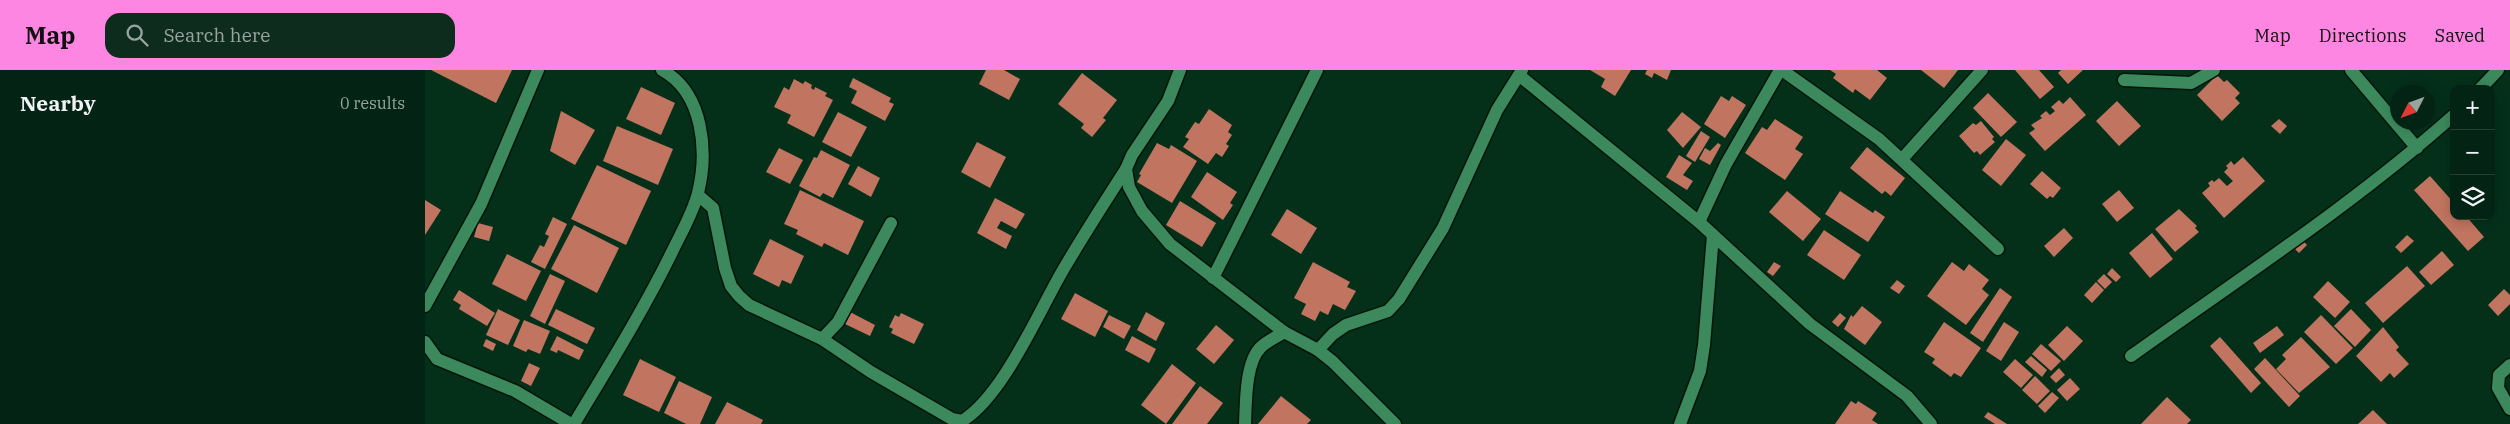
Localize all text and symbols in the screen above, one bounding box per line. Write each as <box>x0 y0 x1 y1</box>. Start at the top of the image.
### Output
search box <box>105 13 455 58</box>
text: Map <box>25 19 75 51</box>
icon: search <box>123 21 151 49</box>
text: Search here <box>163 23 270 47</box>
text: Map <box>2254 24 2291 47</box>
text: Directions <box>2319 24 2407 47</box>
text: Saved <box>2435 24 2485 47</box>
north arrow <box>2390 85 2435 130</box>
map controls <box>2450 85 2495 220</box>
button: + <box>2450 85 2495 130</box>
text: Nearby <box>20 89 96 117</box>
text: 0 results <box>340 93 405 113</box>
button: − <box>2450 130 2495 175</box>
button: layers <box>2450 175 2495 220</box>

